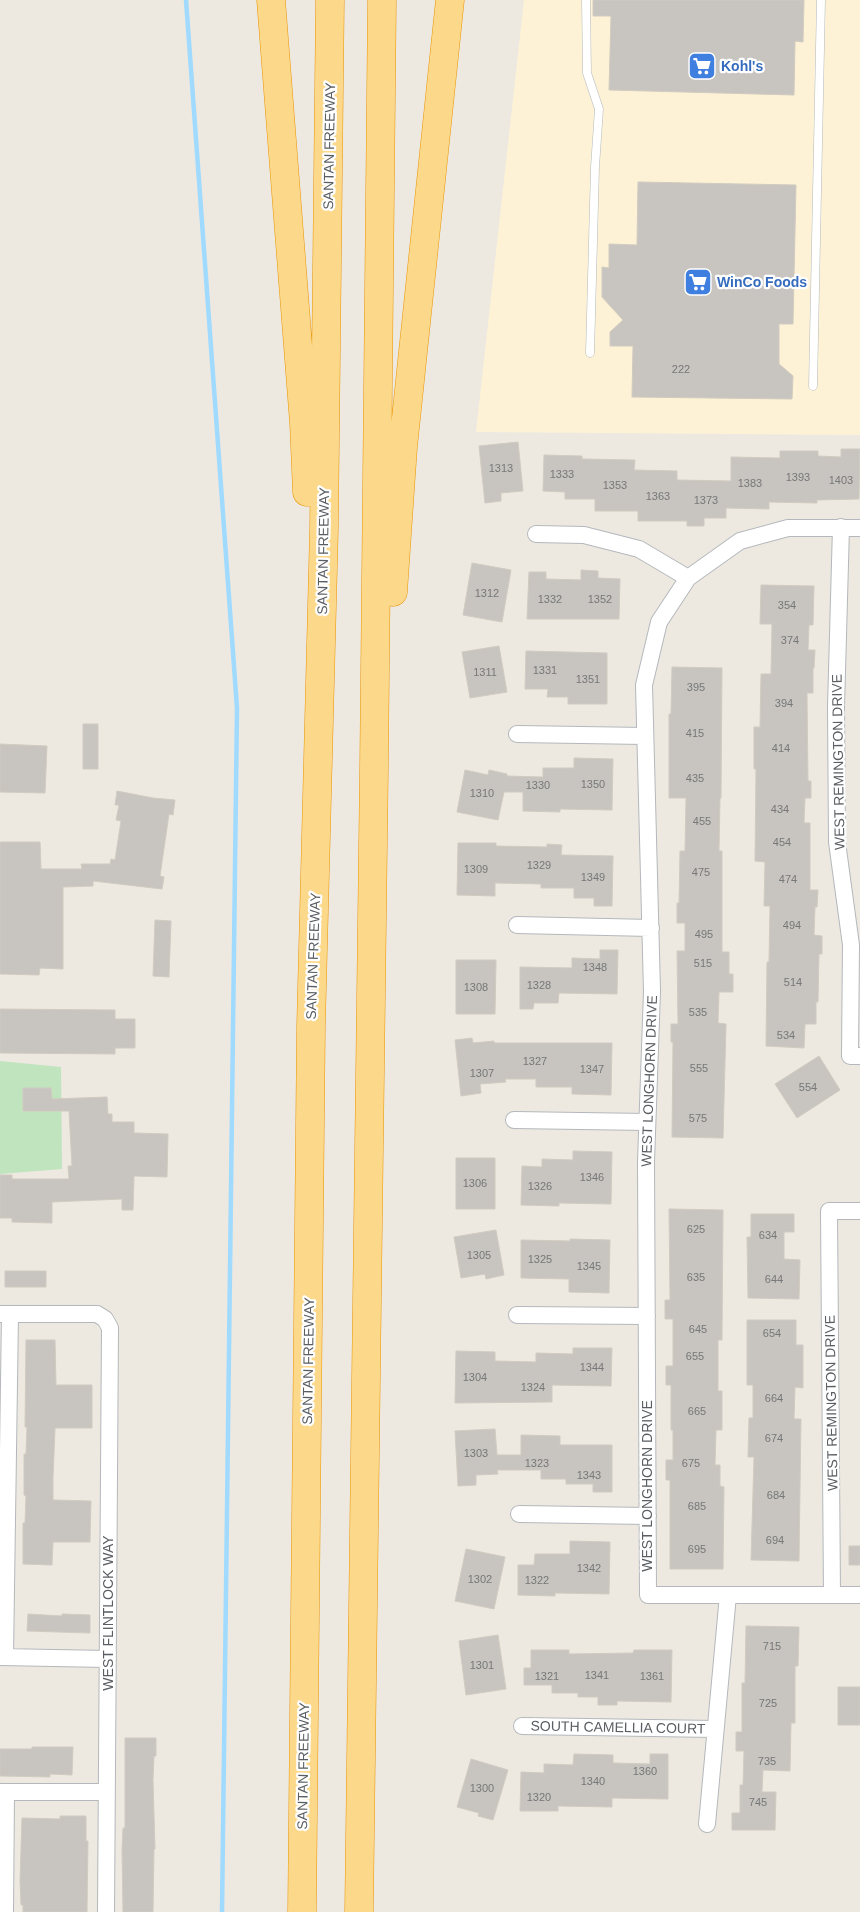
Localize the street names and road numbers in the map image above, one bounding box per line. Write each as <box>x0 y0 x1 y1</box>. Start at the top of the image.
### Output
street label: SANTAN FREEWAY <box>320 82 338 210</box>
street label: SANTAN FREEWAY <box>314 487 332 615</box>
street label: WEST REMINGTON DRIVE <box>828 674 848 850</box>
street label: SANTAN FREEWAY <box>303 891 323 1020</box>
street label: WEST LONGHORN DRIVE <box>638 995 660 1167</box>
street label: SANTAN FREEWAY <box>299 1297 317 1425</box>
street label: WEST REMINGTON DRIVE <box>821 1315 841 1491</box>
street label: WEST LONGHORN DRIVE <box>639 1400 655 1572</box>
street label: WEST FLINTLOCK WAY <box>100 1535 116 1691</box>
street label: SANTAN FREEWAY <box>294 1702 312 1830</box>
street label: SOUTH CAMELLIA COURT <box>530 1717 706 1737</box>

